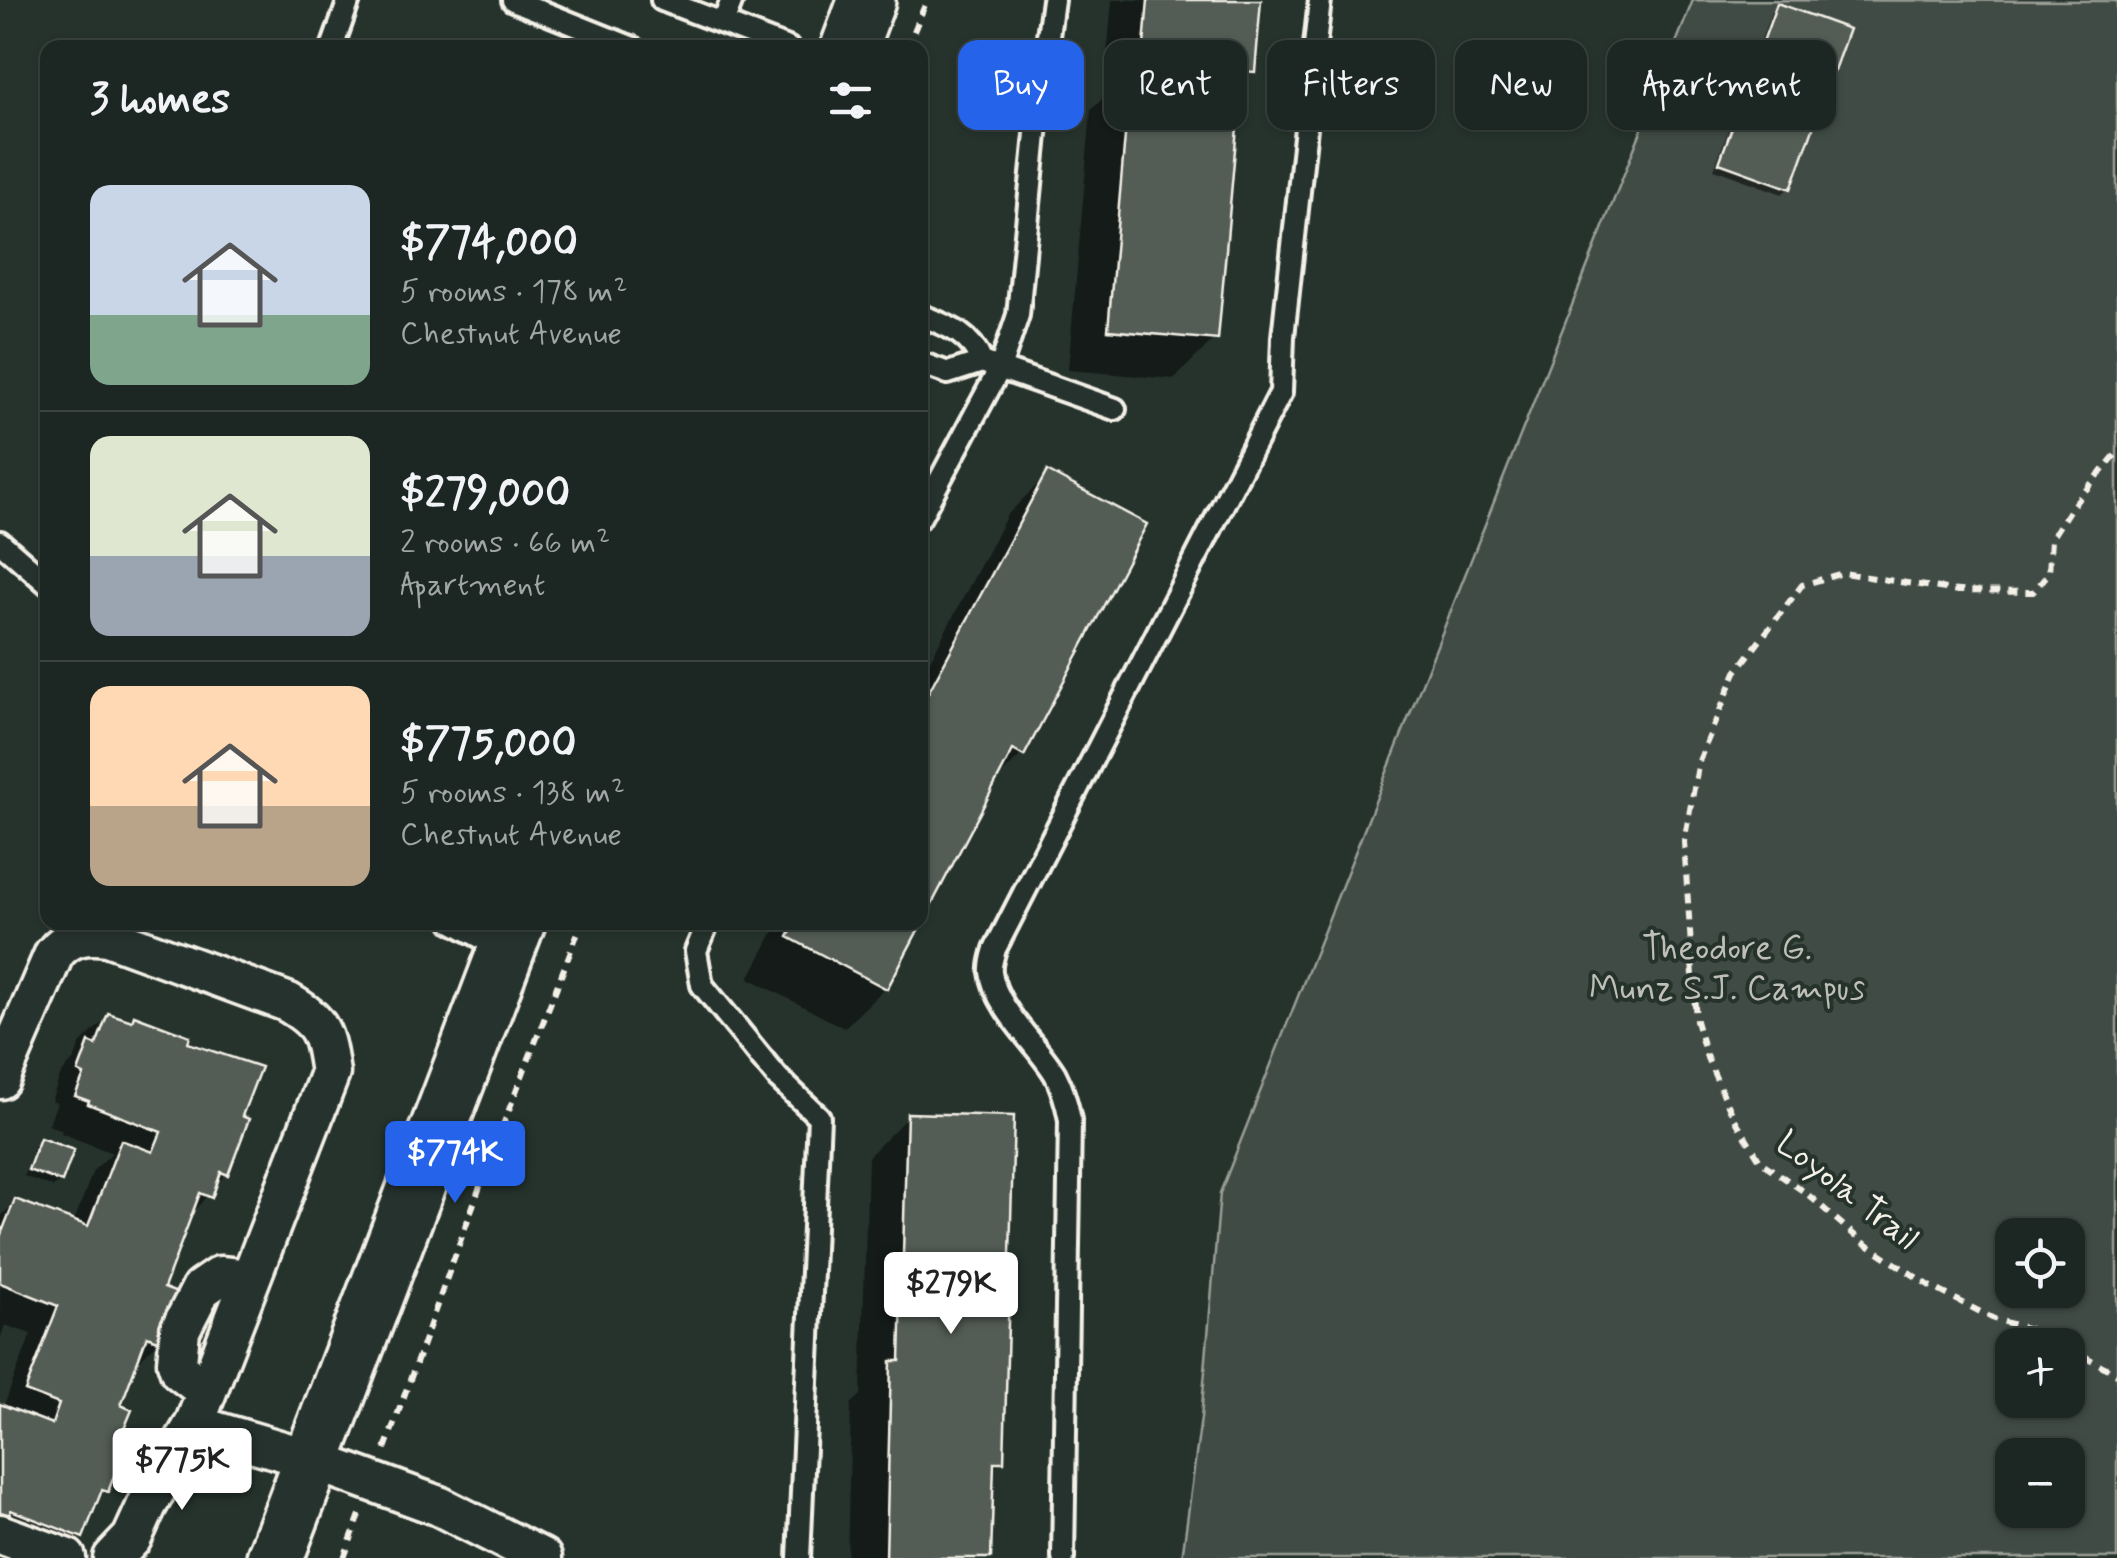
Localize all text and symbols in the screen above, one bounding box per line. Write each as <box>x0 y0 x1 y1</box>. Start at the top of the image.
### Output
chip: Buy <box>958 40 1084 130</box>
chip: Rent <box>1104 40 1247 130</box>
chip: Filters <box>1267 40 1435 130</box>
chip: New <box>1455 40 1587 130</box>
chip: Apartment <box>1607 40 1836 130</box>
text: 3 homes <box>90 73 230 128</box>
icon: filters <box>823 73 878 128</box>
text: $774,000 <box>400 216 578 271</box>
icon: home <box>170 225 290 345</box>
text: 5 rooms · 178 m² <box>400 271 627 313</box>
text: Chestnut Avenue <box>400 313 622 355</box>
text: $279,000 <box>400 467 570 522</box>
icon: home <box>170 476 290 596</box>
text: 2 rooms · 66 m² <box>400 522 610 564</box>
text: Apartment <box>400 564 545 606</box>
text: $775,000 <box>400 717 577 772</box>
icon: home <box>170 726 290 846</box>
text: 5 rooms · 138 m² <box>400 772 625 814</box>
text: Chestnut Avenue <box>400 814 622 856</box>
park label: Theodore G. Munz S.J. Campus <box>1589 926 1865 1012</box>
pin: $774K <box>385 1121 525 1206</box>
street label: Loyola Trail <box>1766 1121 1928 1261</box>
text: $774K <box>407 1132 503 1174</box>
map controls <box>1995 1218 2085 1528</box>
button: locate <box>1995 1218 2085 1308</box>
pin: $279K <box>881 1252 1021 1337</box>
text: $279K <box>906 1263 996 1305</box>
button: + <box>1995 1328 2085 1418</box>
pin: $775K <box>112 1428 252 1513</box>
button: − <box>1995 1438 2085 1528</box>
text: $775K <box>135 1439 229 1481</box>

